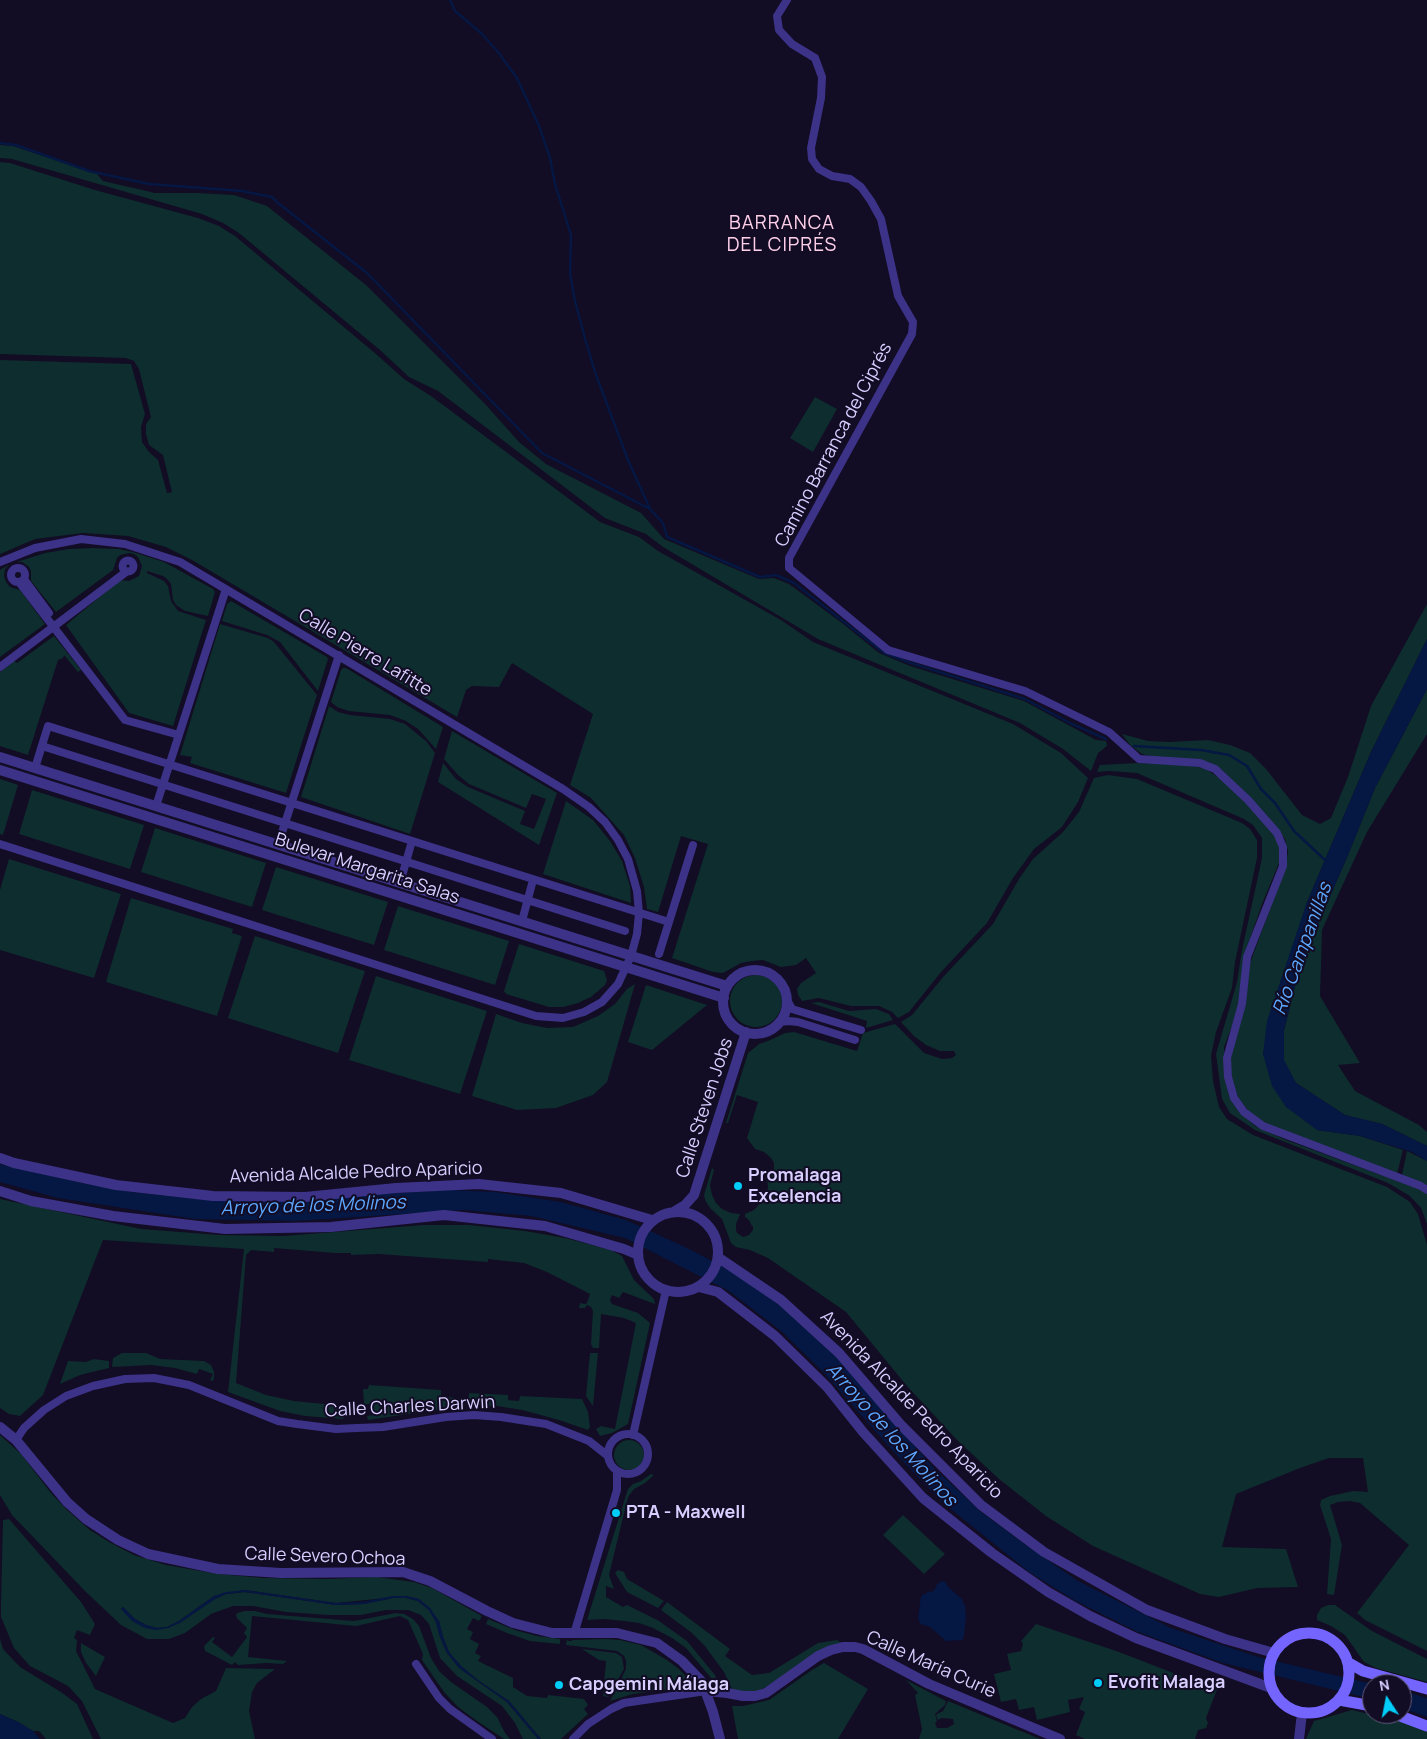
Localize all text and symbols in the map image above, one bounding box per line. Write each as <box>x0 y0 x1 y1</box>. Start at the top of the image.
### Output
district label: BARRANCA DEL CIPRÉS <box>725 213 839 257</box>
street label: Camino Barranca del Ciprés <box>771 339 897 551</box>
street label: Calle Pierre Lafitte <box>294 605 436 701</box>
street label: Bulevar Margarita Salas <box>272 829 462 909</box>
water label: Río Campanillas <box>1269 880 1337 1018</box>
street label: Calle Steven Jobs <box>672 1035 738 1181</box>
street label: Avenida Alcalde Pedro Aparicio <box>229 1158 483 1188</box>
place label: Promalaga Excelencia <box>748 1165 841 1208</box>
marker: Promalaga Excelencia <box>732 1180 744 1192</box>
water label: Arroyo de los Molinos <box>220 1191 406 1221</box>
street label: Avenida Alcalde Pedro Aparicio <box>815 1306 1007 1504</box>
water label: Arroyo de los Molinos <box>821 1359 961 1511</box>
street label: Calle Charles Darwin <box>324 1392 496 1422</box>
place label: PTA - Maxwell <box>626 1502 745 1524</box>
marker: PTA - Maxwell <box>610 1507 622 1519</box>
street label: Calle Severo Ochoa <box>244 1543 406 1571</box>
street label: Calle María Curie <box>863 1627 999 1703</box>
place label: Evofit Malaga <box>1108 1672 1225 1694</box>
place label: Capgemini Málaga <box>569 1674 729 1696</box>
north arrow <box>1362 1674 1412 1724</box>
text: N <box>1377 1674 1391 1695</box>
marker: Evofit Malaga <box>1092 1677 1104 1689</box>
marker: Capgemini Málaga <box>553 1679 565 1691</box>

